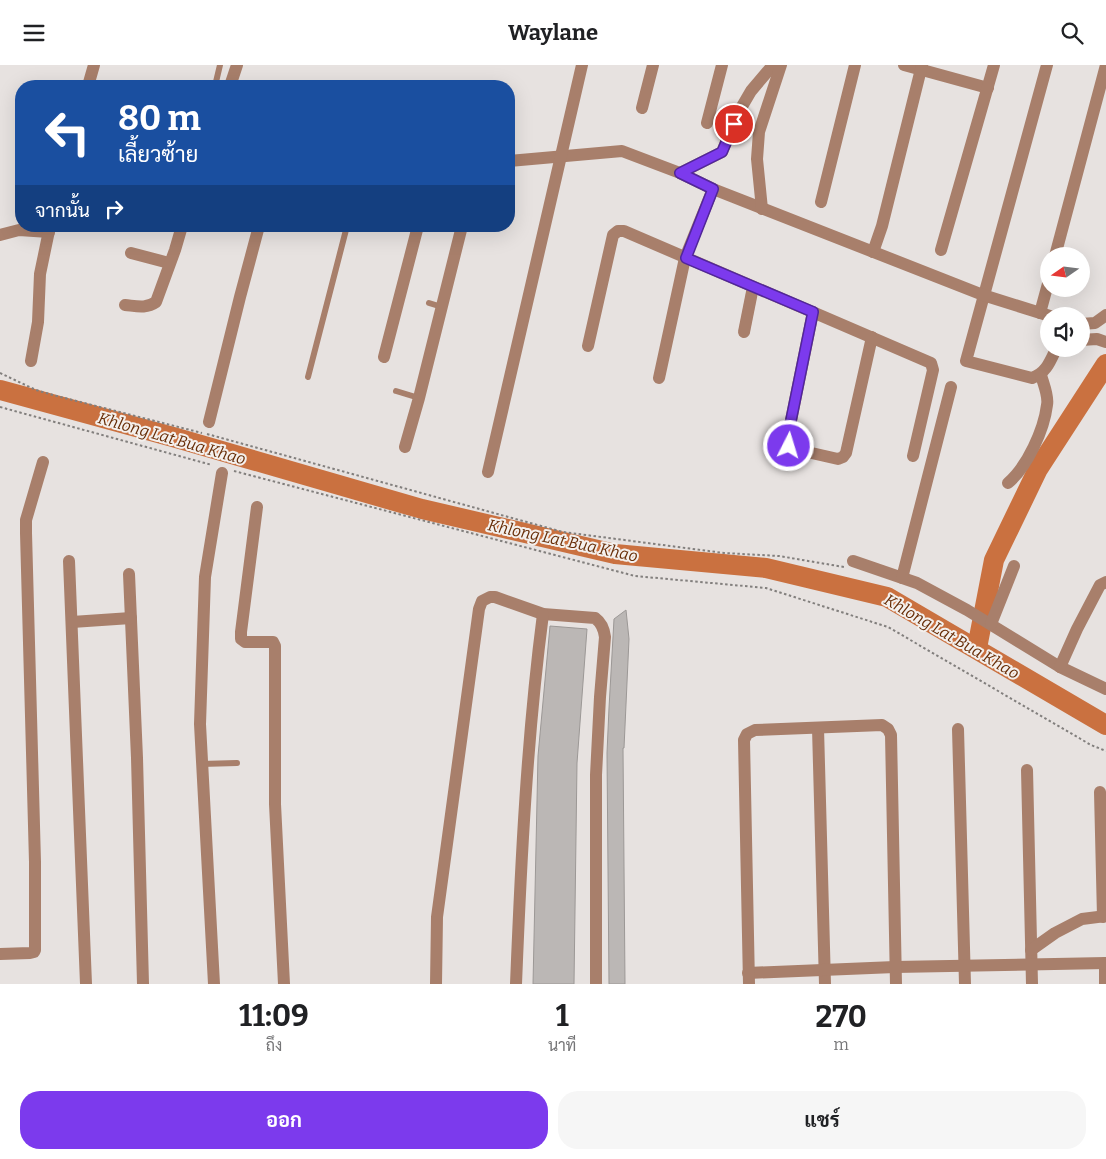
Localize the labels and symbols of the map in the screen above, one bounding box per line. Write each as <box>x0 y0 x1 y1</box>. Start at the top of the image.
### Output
pin <box>713 103 755 145</box>
north arrow <box>1040 247 1090 297</box>
water label: Khlong Lat Bua Khao <box>96 408 248 469</box>
position arrow <box>762 419 814 471</box>
water label: Khlong Lat Bua Khao <box>486 515 640 566</box>
water label: Khlong Lat Bua Khao <box>881 590 1023 683</box>

